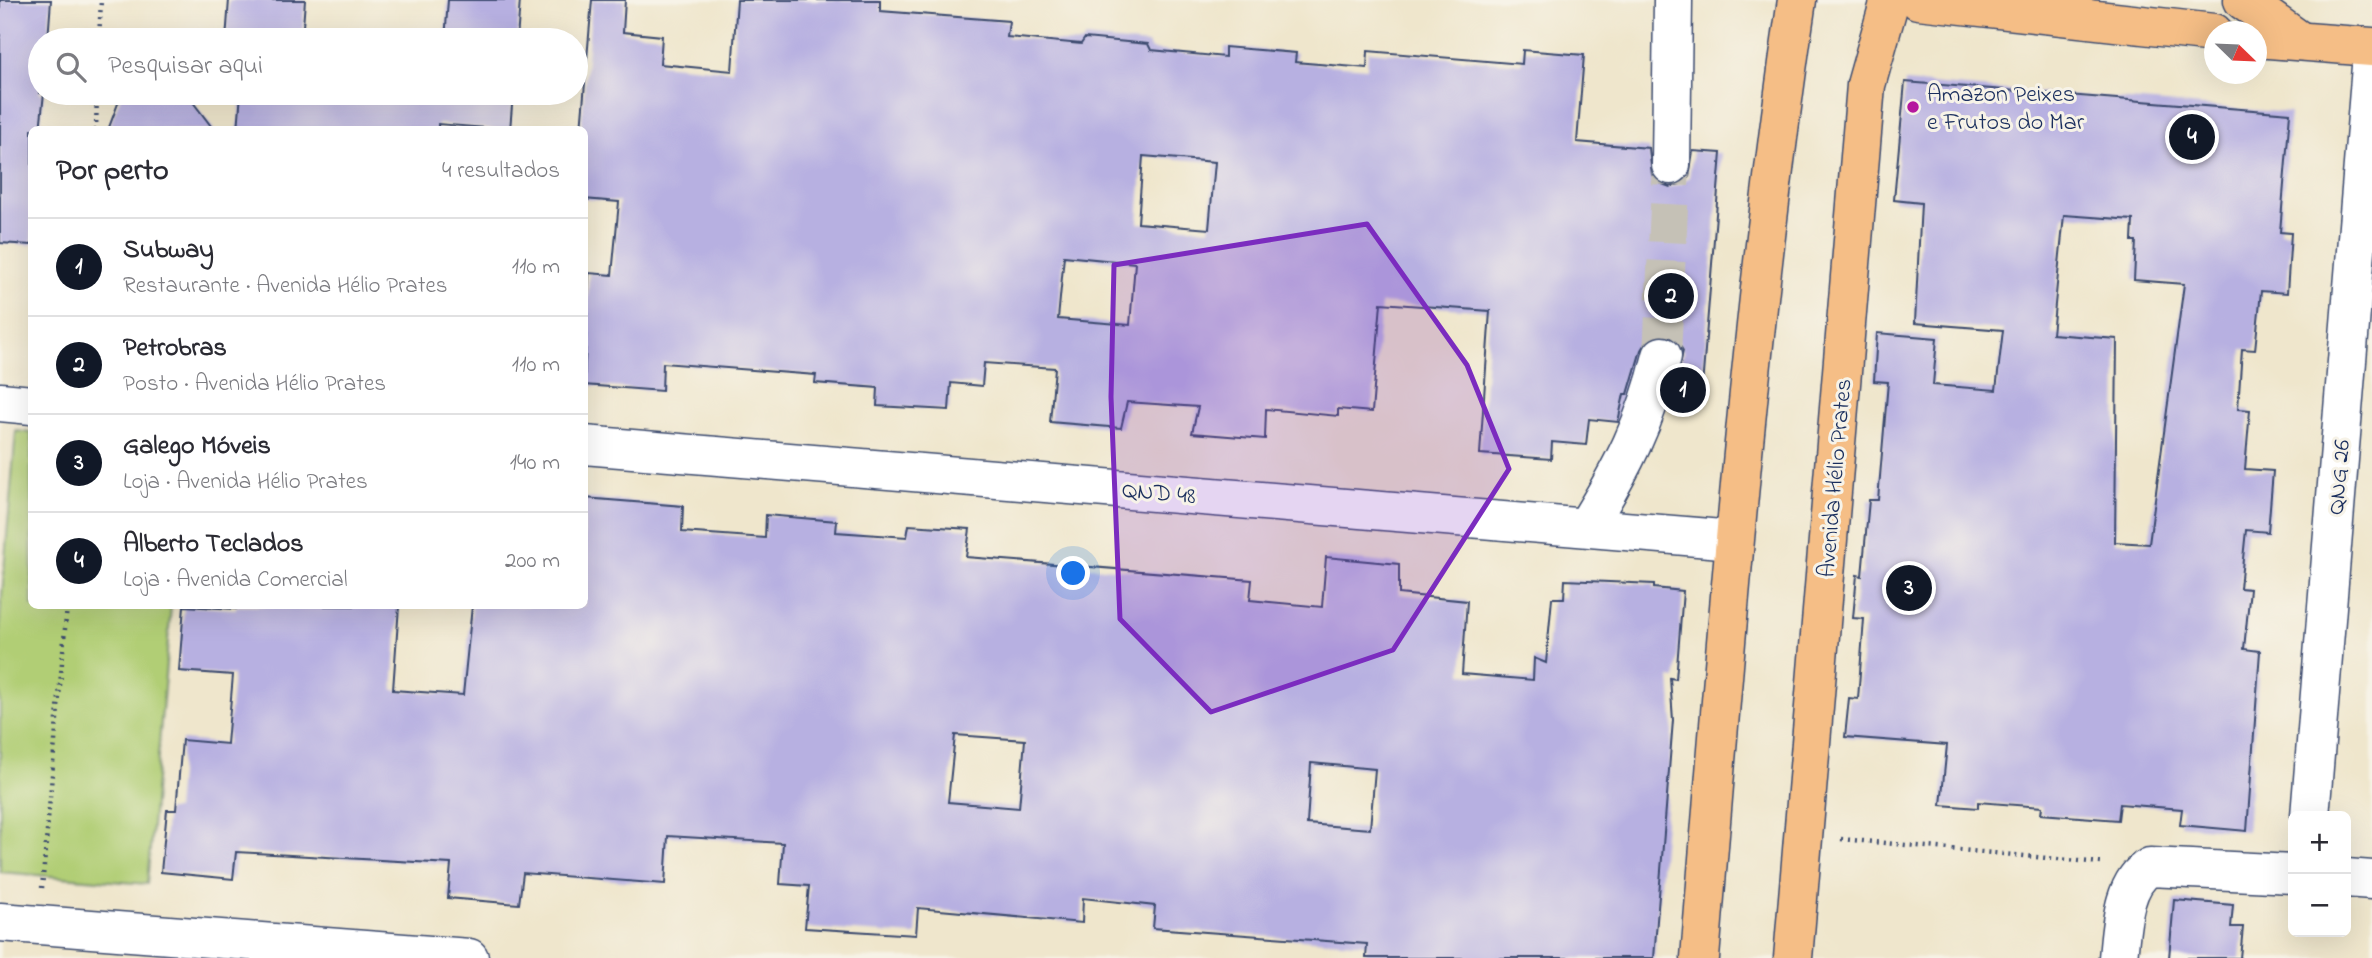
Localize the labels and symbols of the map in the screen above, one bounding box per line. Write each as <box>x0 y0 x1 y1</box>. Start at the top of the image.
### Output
north arrow <box>2204 21 2267 84</box>
place label: Amazon Peixes e Frutos do Mar <box>1927 78 2085 141</box>
marker: Amazon Peixes e Frutos do Mar <box>1905 99 1921 115</box>
pin: 4 <box>2169 111 2215 163</box>
pin: 2 <box>1648 270 1694 322</box>
pin: 1 <box>1660 364 1706 416</box>
street label: Avenida Hélio Prates <box>1810 377 1863 579</box>
street label: QNG 26 <box>2320 438 2361 516</box>
street label: QND 48 <box>1120 474 1197 515</box>
your location <box>1056 556 1090 590</box>
pin: 3 <box>1886 562 1932 614</box>

